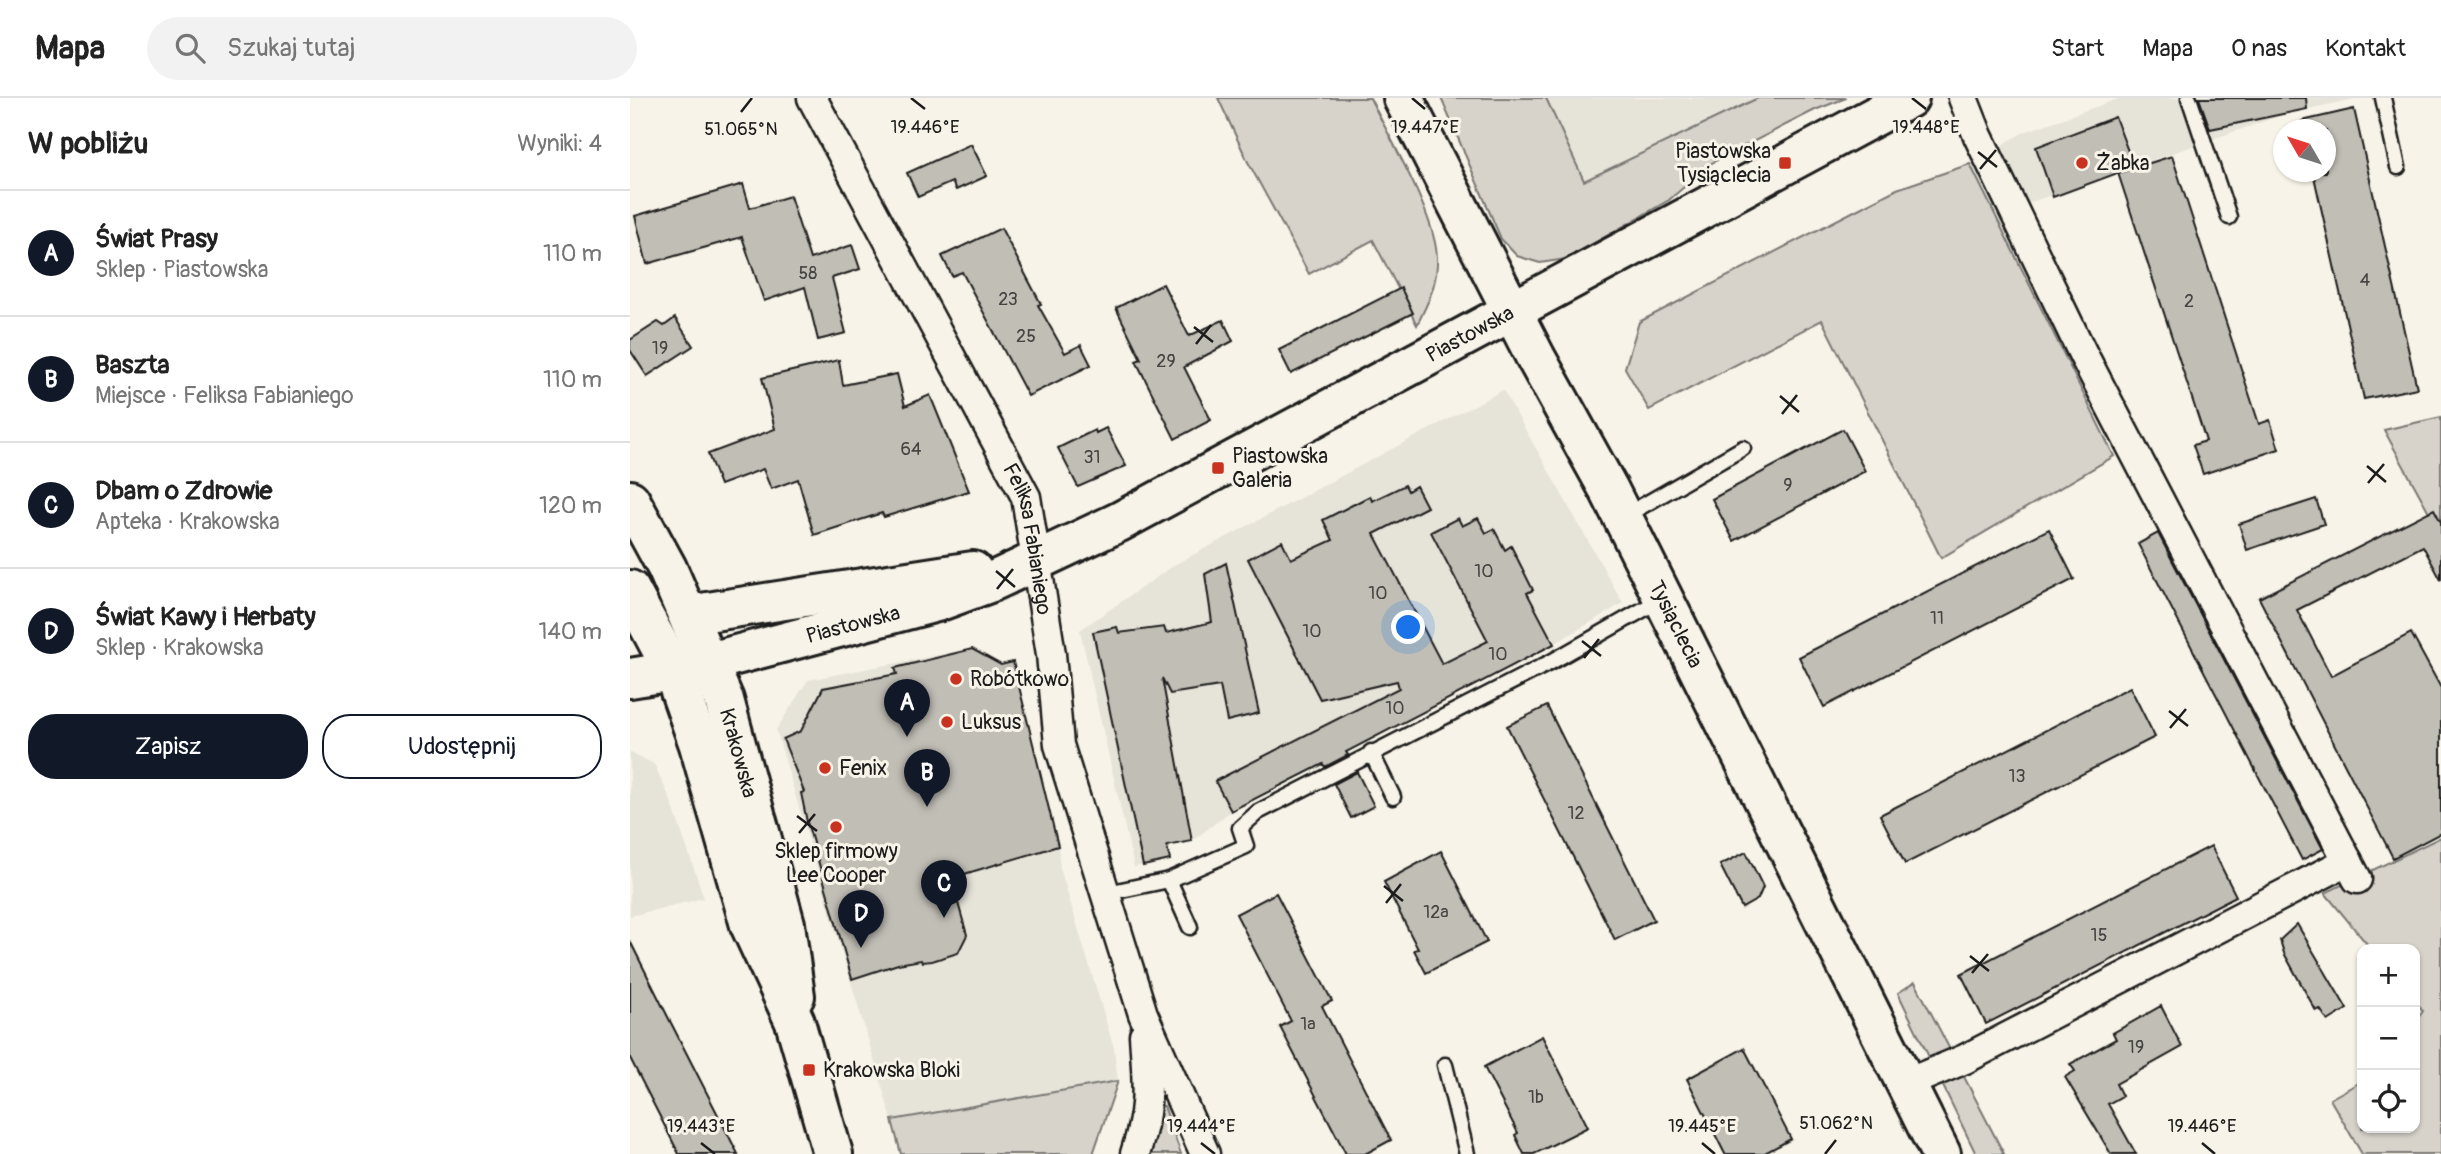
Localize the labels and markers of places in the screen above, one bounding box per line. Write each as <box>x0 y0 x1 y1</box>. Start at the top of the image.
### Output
place label: Piastowska Tysiąclecia <box>1675 138 1771 189</box>
place label: Żabka <box>2096 150 2150 177</box>
marker: Piastowska Tysiąclecia <box>1777 155 1793 171</box>
marker: Żabka <box>2074 155 2090 171</box>
place label: Piastowska Galeria <box>1232 443 1328 494</box>
marker: Piastowska Galeria <box>1210 460 1226 476</box>
place label: Robótkowo <box>970 666 1069 693</box>
marker: Robótkowo <box>948 671 964 687</box>
pin: A <box>884 679 930 737</box>
place label: Luksus <box>961 709 1022 736</box>
marker: Luksus <box>939 714 955 730</box>
pin: B <box>904 749 950 807</box>
place label: Fenix <box>839 755 887 782</box>
marker: Fenix <box>817 760 833 776</box>
marker: Sklep firmowy Lee Cooper <box>828 819 844 835</box>
place label: Sklep firmowy Lee Cooper <box>774 838 898 889</box>
pin: C <box>921 860 967 918</box>
pin: D <box>838 890 884 948</box>
place label: Krakowska Bloki <box>823 1057 960 1084</box>
marker: Krakowska Bloki <box>801 1062 817 1078</box>

